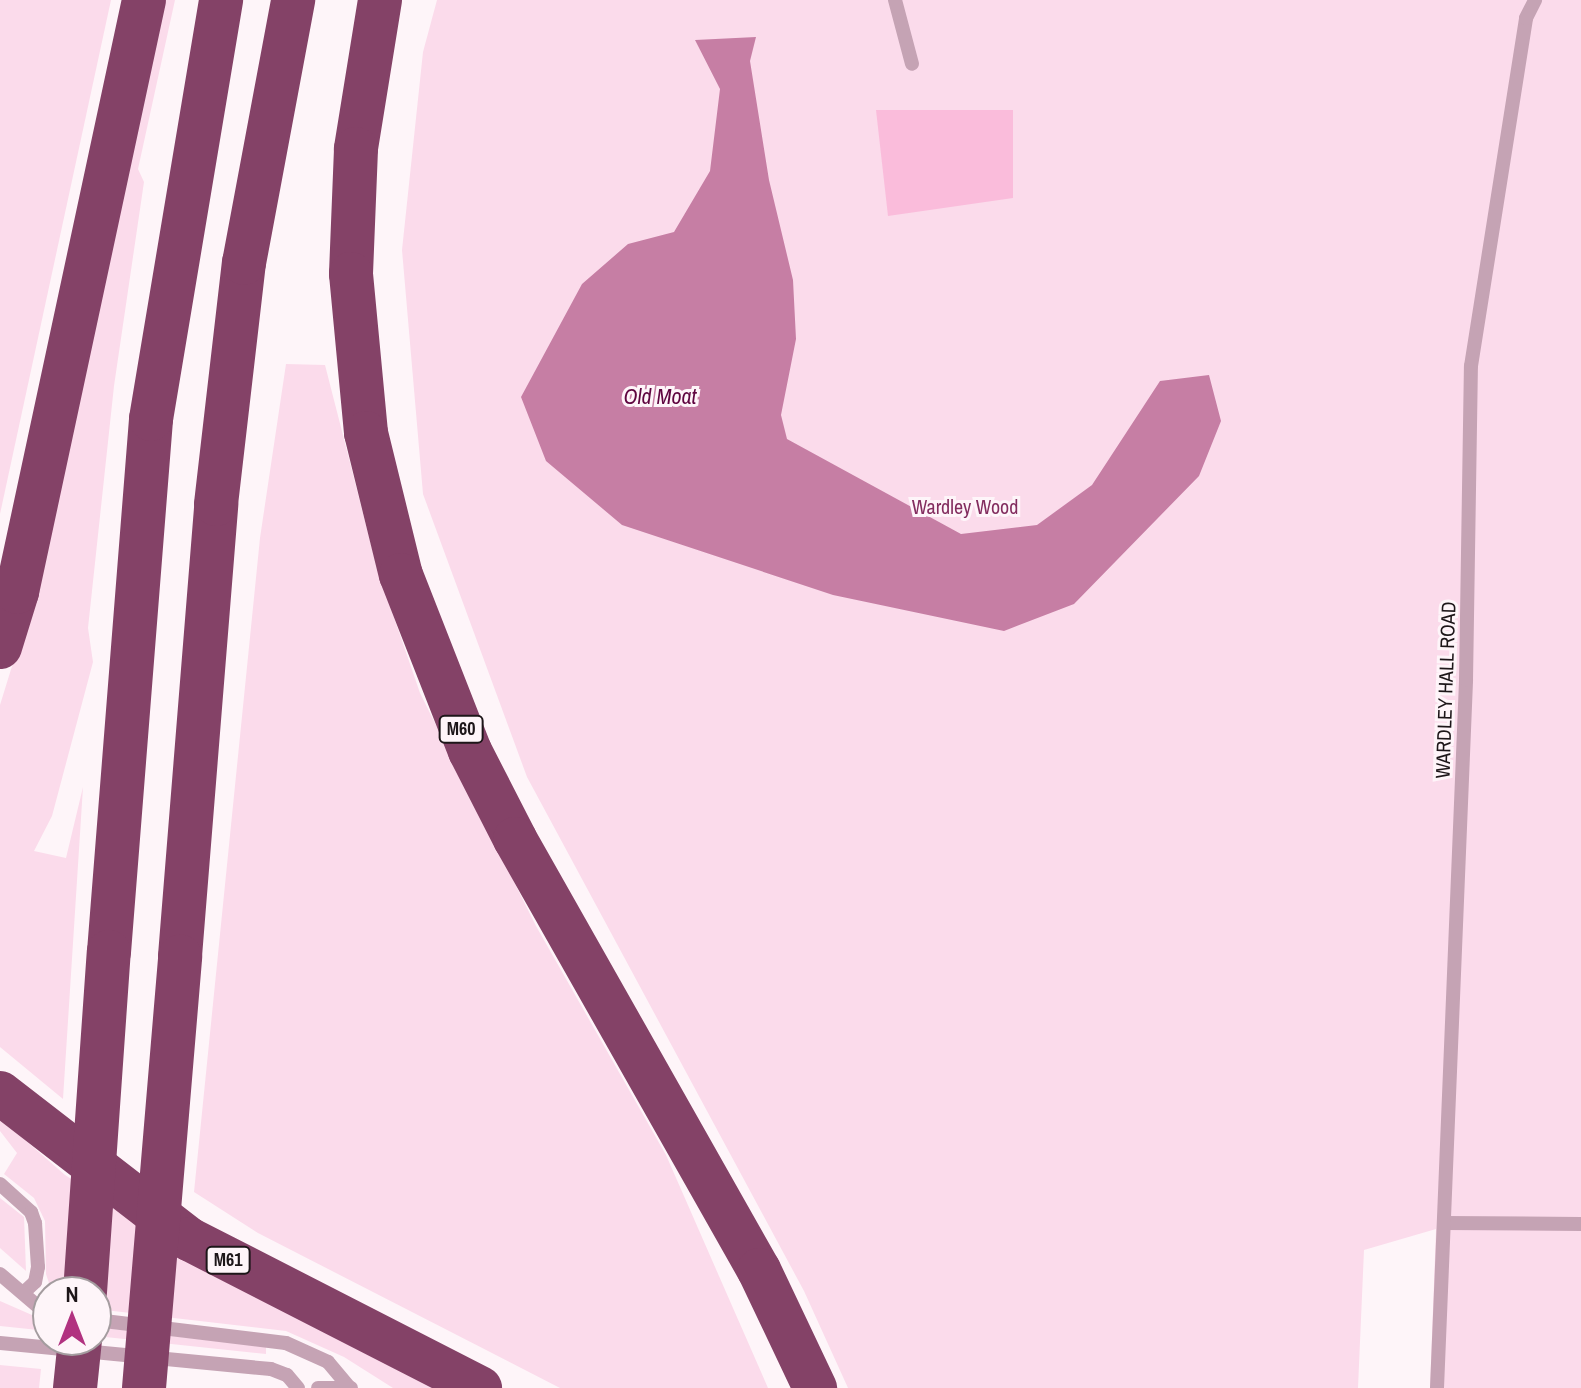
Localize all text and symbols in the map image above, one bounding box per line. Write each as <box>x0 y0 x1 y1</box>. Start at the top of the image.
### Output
water label: Old Moat <box>623 384 697 410</box>
park label: Wardley Wood <box>912 494 1018 518</box>
street label: WARDLEY HALL ROAD <box>1430 601 1460 779</box>
road number: M60 <box>437 715 485 743</box>
road number: M61 <box>204 1246 252 1274</box>
north arrow <box>32 1276 112 1356</box>
text: N <box>65 1279 79 1309</box>

